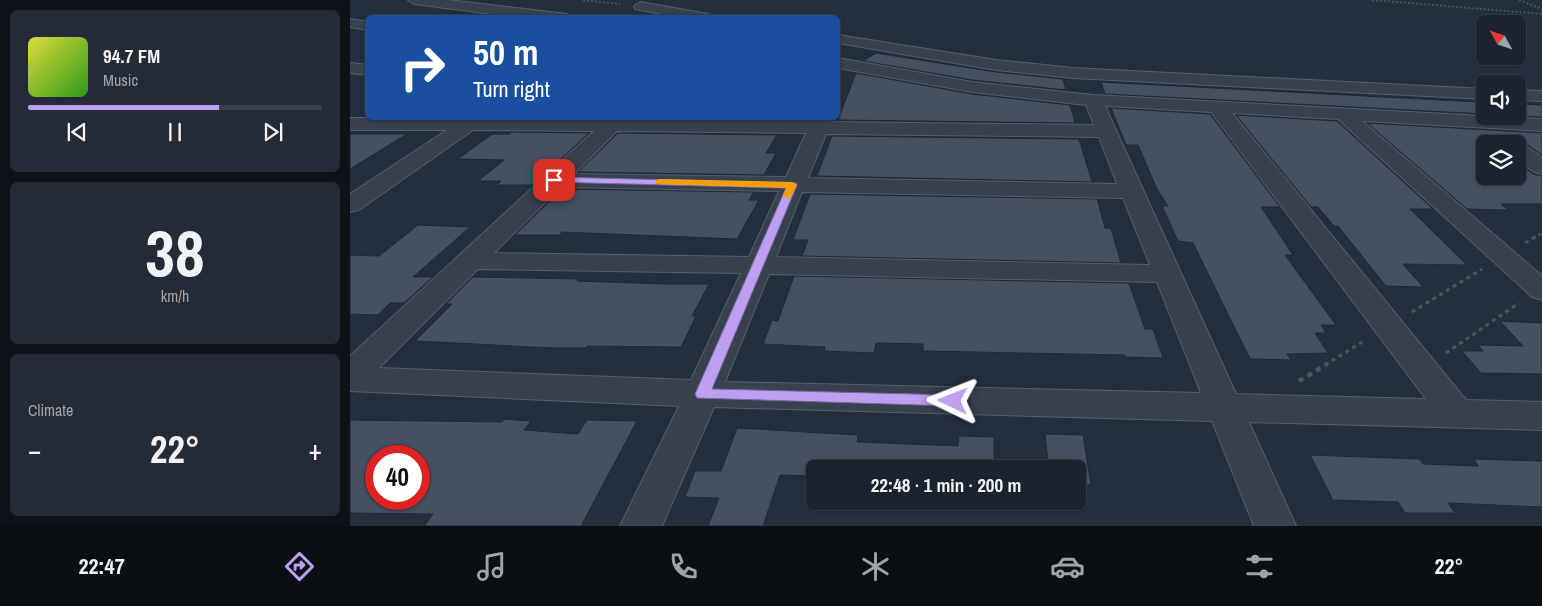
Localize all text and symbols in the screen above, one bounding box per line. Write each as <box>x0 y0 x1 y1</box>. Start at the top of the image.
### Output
north arrow <box>1476 15 1526 65</box>
map controls <box>1476 15 1526 185</box>
text: 50 m <box>473 29 538 76</box>
icon: right <box>390 35 455 100</box>
text: 94.7 FM <box>103 43 160 69</box>
text: Music <box>103 69 138 91</box>
text: Turn right <box>473 74 550 104</box>
button: sound <box>1476 75 1526 125</box>
icon: previous <box>63 118 91 146</box>
icon: pause <box>161 118 189 146</box>
icon: next <box>259 118 287 146</box>
button: layers <box>1476 135 1526 185</box>
pin <box>533 159 575 201</box>
icon: arrive <box>540 166 568 194</box>
text: 38 <box>145 209 205 296</box>
text: km/h <box>161 285 189 307</box>
position arrow <box>926 374 978 426</box>
text: Climate <box>28 399 73 421</box>
text: 22° <box>150 424 200 475</box>
text: − <box>28 431 41 469</box>
text: + <box>309 431 322 469</box>
speed limit sign: 40 <box>365 445 430 510</box>
text: 22:48 · 1 min · 200 m <box>871 472 1021 498</box>
icon: directions <box>282 549 317 584</box>
icon: music <box>474 549 509 584</box>
icon: phone <box>666 549 701 584</box>
icon: climate <box>858 549 893 584</box>
icon: car <box>1050 549 1085 584</box>
icon: filters <box>1242 549 1277 584</box>
text: 22:47 <box>79 551 125 581</box>
text: 22° <box>1434 551 1463 581</box>

